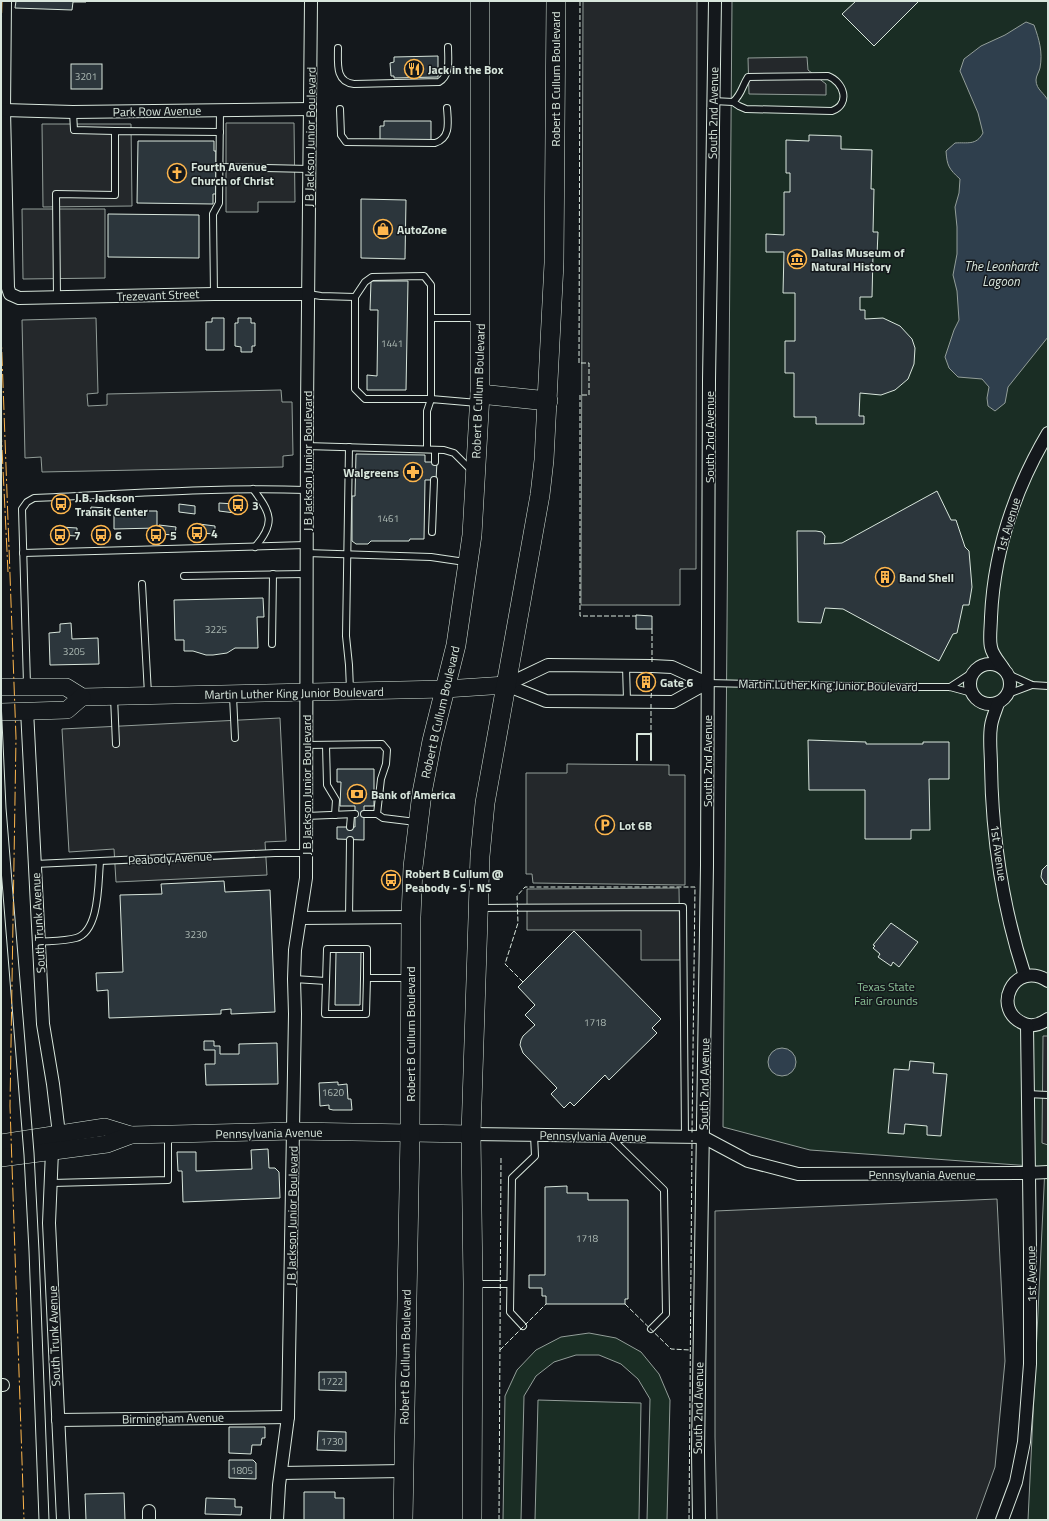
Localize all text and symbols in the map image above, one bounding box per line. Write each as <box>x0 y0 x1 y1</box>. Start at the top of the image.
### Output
street label: Robert B Cullum Boulevard <box>546 11 565 147</box>
restaurant icon: Jack in the Box <box>403 58 425 80</box>
place label: Jack in the Box <box>428 60 504 79</box>
street label: J B Jackson Junior Boulevard <box>299 67 321 207</box>
street label: South 2nd Avenue <box>703 67 723 159</box>
house number: 3201 <box>75 69 97 84</box>
street label: Park Row Avenue <box>113 101 201 121</box>
place label: Fourth Avenue Church of Christ <box>191 157 275 190</box>
church icon: Fourth Avenue Church of Christ <box>166 162 188 184</box>
shop icon: AutoZone <box>372 218 394 240</box>
place label: AutoZone <box>397 220 447 239</box>
place label: Dallas Museum of Natural History <box>811 243 905 276</box>
museum icon: Dallas Museum of Natural History <box>786 248 808 270</box>
water label: The Leonhardt Lagoon <box>964 256 1040 291</box>
street label: Trezevant Street <box>116 284 200 306</box>
street label: Robert B Cullum Boulevard <box>466 323 490 459</box>
house number: 1441 <box>381 336 403 351</box>
street label: J B Jackson Junior Boulevard <box>298 391 317 531</box>
street label: South 2nd Avenue <box>700 391 719 483</box>
pharmacy icon: Walgreens <box>402 461 424 483</box>
place label: Walgreens <box>343 463 399 482</box>
place label: J.B. Jackson Transit Center <box>75 488 148 521</box>
bus stop icon: J.B. Jackson Transit Center <box>50 493 72 515</box>
bus stop icon: 3 <box>227 494 249 516</box>
street label: 1st Avenue <box>991 495 1025 555</box>
place label: 3 <box>252 496 259 515</box>
house number: 1461 <box>377 511 399 526</box>
bus stop icon: 4 <box>186 522 208 544</box>
bus stop icon: 7 <box>49 524 71 546</box>
bus stop icon: 6 <box>90 524 112 546</box>
bus stop icon: 5 <box>145 524 167 546</box>
place label: 4 <box>211 524 218 543</box>
place label: 7 <box>74 526 81 545</box>
place label: 6 <box>115 526 122 545</box>
place label: 5 <box>170 526 177 545</box>
building icon: Band Shell <box>874 566 896 588</box>
place label: Band Shell <box>899 568 954 587</box>
house number: 3225 <box>205 622 228 637</box>
house number: 3205 <box>63 644 86 659</box>
street label: Robert B Cullum Boulevard <box>416 644 464 780</box>
building icon: Gate 6 <box>635 671 657 693</box>
place label: Gate 6 <box>660 673 694 692</box>
street label: Martin Luther King Junior Boulevard <box>738 674 918 696</box>
street label: Martin Luther King Junior Boulevard <box>204 682 384 704</box>
street label: J B Jackson Junior Boulevard <box>297 715 316 855</box>
street label: South 2nd Avenue <box>698 715 717 807</box>
bank icon: Bank of America <box>346 783 368 805</box>
place label: Bank of America <box>371 785 456 804</box>
parking icon: Lot 6B <box>594 814 616 836</box>
place label: Lot 6B <box>619 816 652 835</box>
street label: 1st Avenue <box>986 824 1012 882</box>
street label: Peabody Avenue <box>128 846 212 870</box>
place label: Robert B Cullum @ Peabody - S - NS <box>405 864 504 897</box>
bus stop icon: Robert B Cullum @ Peabody - S - NS <box>380 869 402 891</box>
street label: South Trunk Avenue <box>26 872 50 974</box>
house number: 3230 <box>185 927 208 942</box>
street label: Robert B Cullum Boulevard <box>401 966 420 1102</box>
park label: Texas State Fair Grounds <box>854 977 918 1010</box>
house number: 1718 <box>584 1015 607 1030</box>
street label: South 2nd Avenue <box>694 1038 714 1130</box>
house number: 1620 <box>322 1085 345 1100</box>
street label: Pennsylvania Avenue <box>215 1123 323 1143</box>
street label: Pennsylvania Avenue <box>539 1126 647 1146</box>
street label: J B Jackson Junior Boulevard <box>281 1146 303 1286</box>
street label: Pennsylvania Avenue <box>868 1165 976 1184</box>
house number: 1718 <box>576 1231 599 1246</box>
street label: 1st Avenue <box>1021 1245 1041 1303</box>
street label: South Trunk Avenue <box>43 1285 65 1387</box>
street label: Robert B Cullum Boulevard <box>394 1289 416 1425</box>
street label: South 2nd Avenue <box>688 1362 708 1454</box>
house number: 1722 <box>321 1374 343 1389</box>
street label: Birmingham Avenue <box>122 1408 224 1428</box>
house number: 1730 <box>321 1434 344 1449</box>
house number: 1805 <box>231 1463 254 1478</box>

